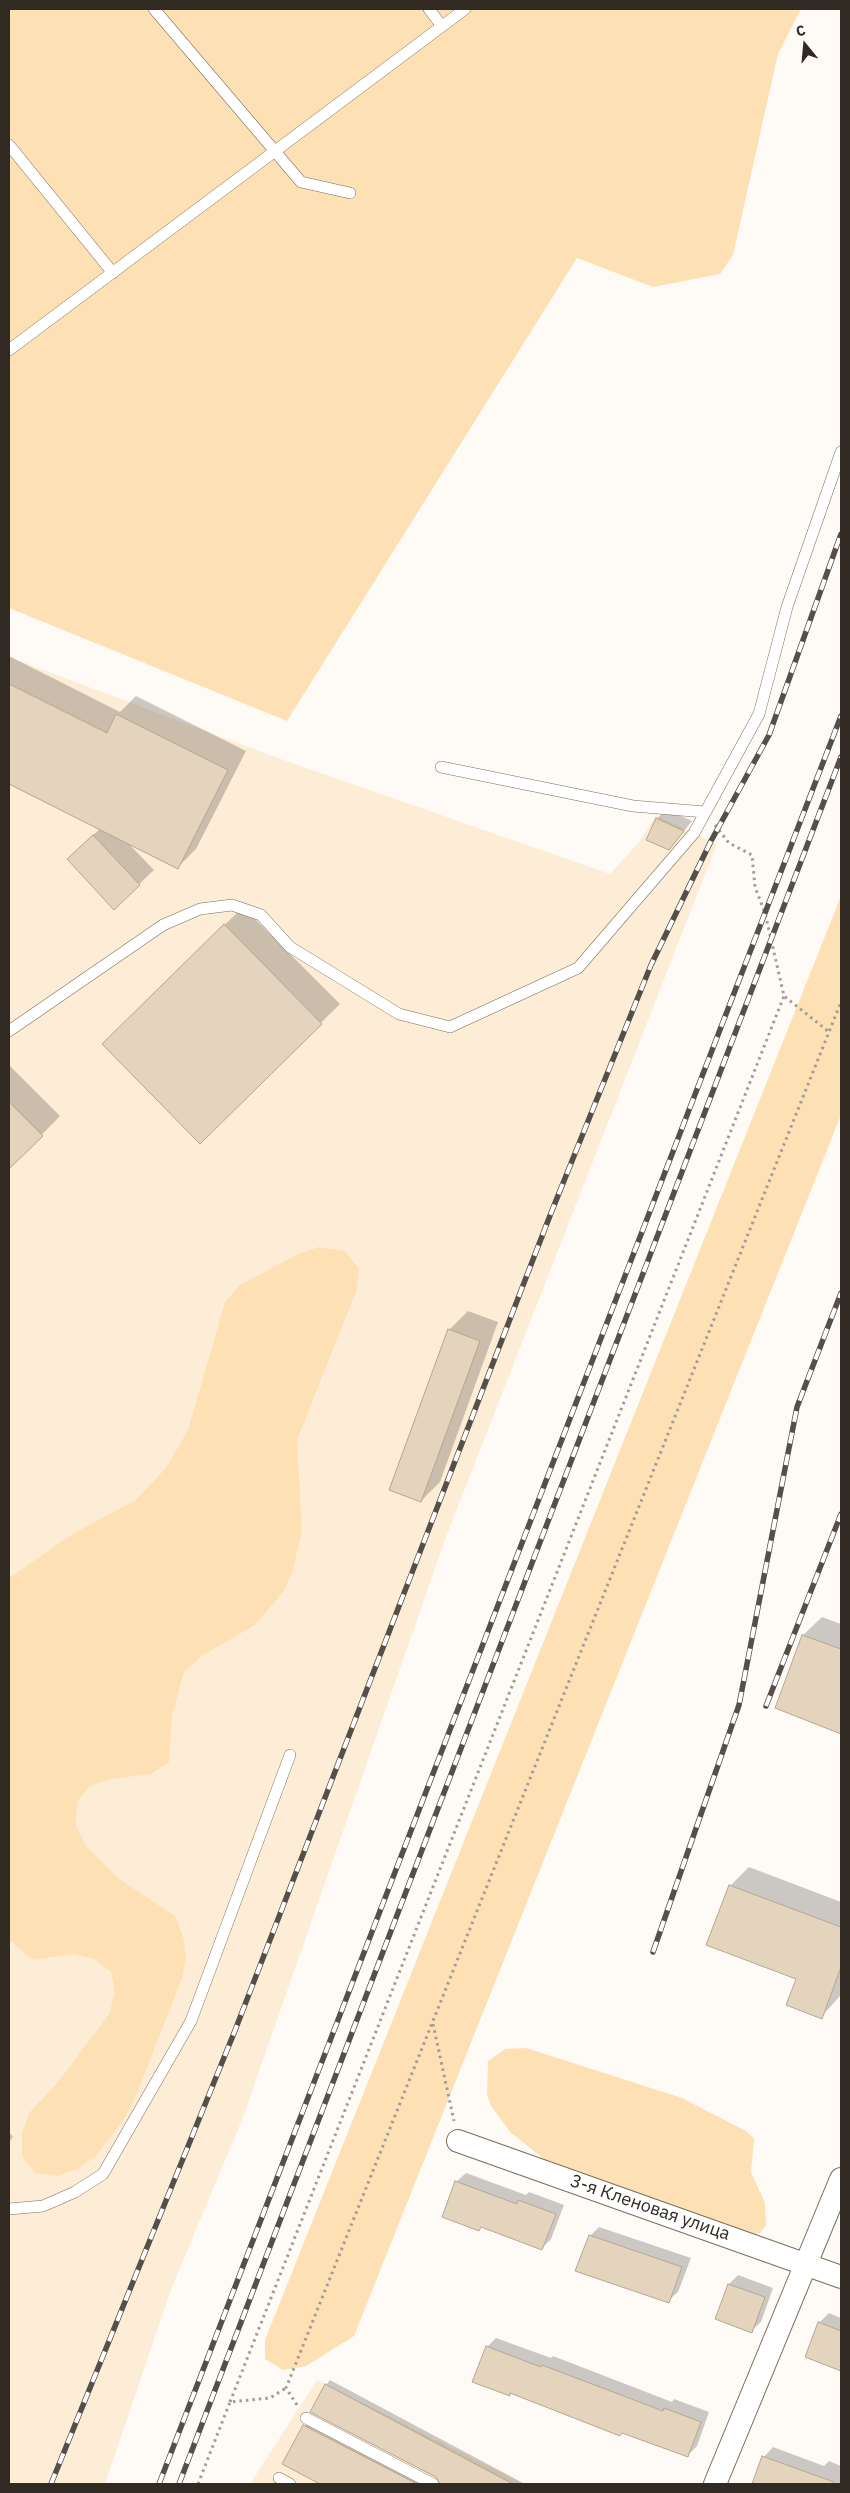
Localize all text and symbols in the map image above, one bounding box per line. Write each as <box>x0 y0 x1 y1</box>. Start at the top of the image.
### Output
north arrow <box>780 20 830 70</box>
text: С <box>794 21 808 41</box>
street label: 3-я Кленовая улица <box>567 2170 733 2246</box>

